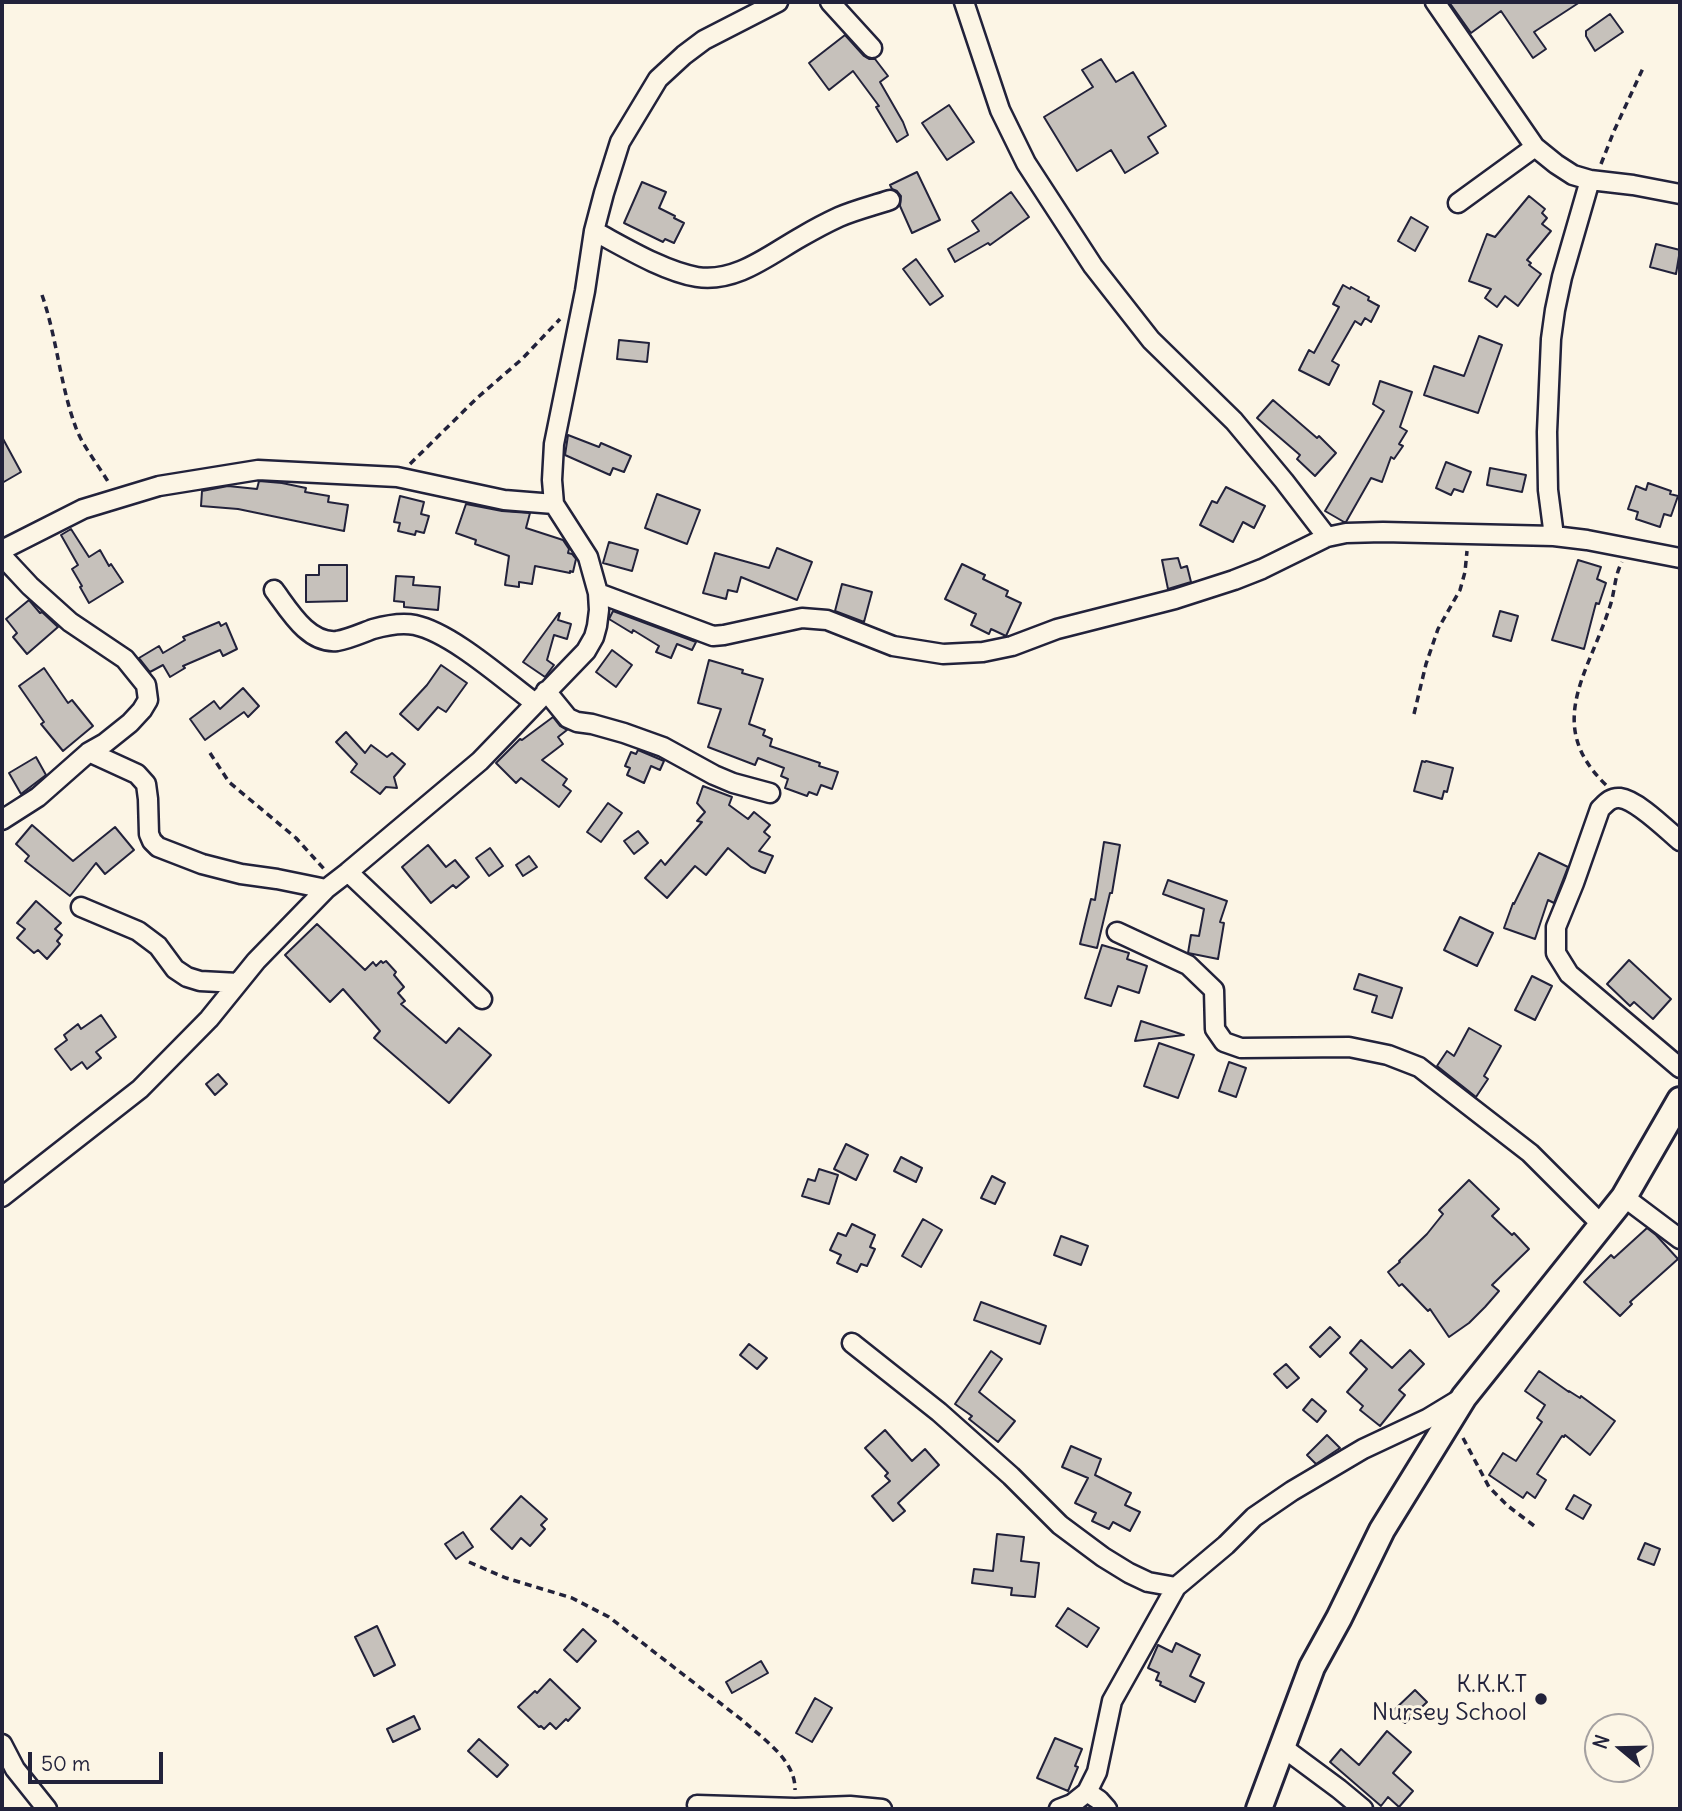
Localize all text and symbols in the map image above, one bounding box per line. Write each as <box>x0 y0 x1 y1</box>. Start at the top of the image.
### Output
place label: K.K.K.T Nursey School <box>1372 1671 1527 1727</box>
marker: K.K.K.T Nursey School <box>1533 1691 1549 1707</box>
north arrow <box>1584 1713 1654 1783</box>
text: N <box>1588 1732 1615 1752</box>
scale bar <box>32 1738 166 1782</box>
text: 50 m <box>41 1750 90 1777</box>

